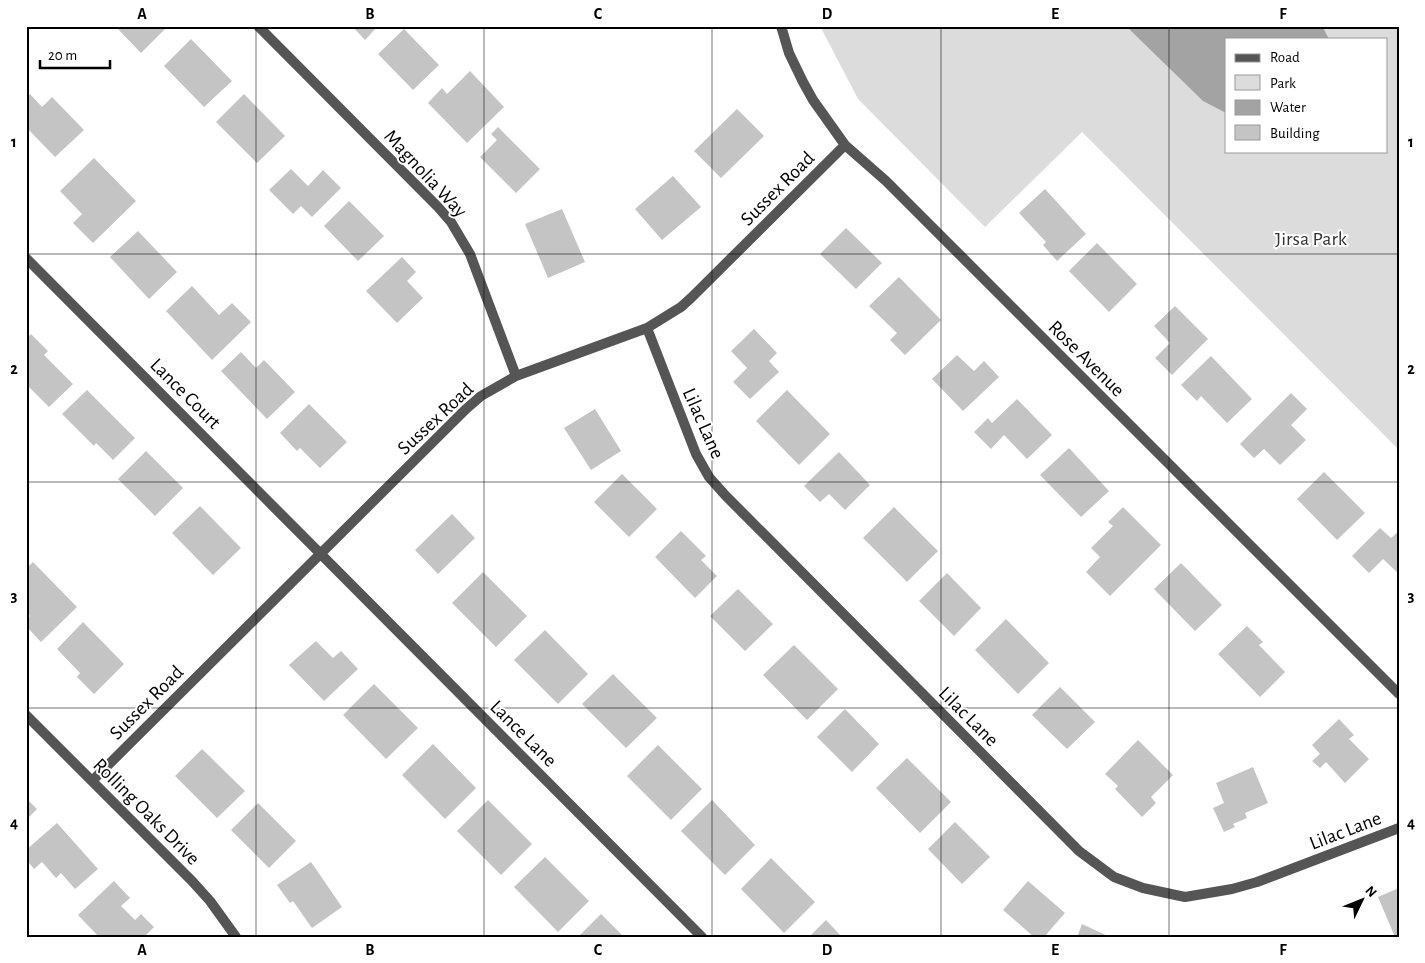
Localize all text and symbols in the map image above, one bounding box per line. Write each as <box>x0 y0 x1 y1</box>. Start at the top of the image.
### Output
text: A <box>137 6 147 22</box>
text: B <box>365 6 375 22</box>
text: C <box>594 6 603 22</box>
text: D <box>822 6 833 22</box>
text: E <box>1051 6 1059 22</box>
text: F <box>1279 6 1287 22</box>
scale bar <box>40 38 110 70</box>
legend <box>1225 38 1388 152</box>
text: 20 m <box>48 48 77 63</box>
text: Road <box>1270 50 1300 65</box>
text: Park <box>1270 76 1296 91</box>
text: Water <box>1270 100 1306 115</box>
street label: Magnolia Way <box>380 126 471 222</box>
text: Building <box>1270 126 1320 141</box>
text: 1 <box>11 134 17 150</box>
text: 1 <box>1408 134 1414 150</box>
street label: Sussex Road <box>737 148 819 230</box>
park label: Jirsa Park <box>1275 229 1347 249</box>
street label: Rose Avenue <box>1044 317 1128 401</box>
street label: Lance Court <box>146 355 225 433</box>
text: 2 <box>10 361 18 377</box>
text: 2 <box>1407 361 1415 377</box>
street label: Sussex Road <box>394 379 477 459</box>
street label: Lilac Lane <box>679 385 728 462</box>
text: 3 <box>11 588 18 604</box>
text: 3 <box>1408 588 1415 604</box>
street label: Sussex Road <box>106 662 188 744</box>
street label: Lilac Lane <box>935 683 1002 750</box>
street label: Lance Lane <box>486 697 560 771</box>
street label: Rolling Oaks Drive <box>89 755 203 869</box>
street label: Lilac Lane <box>1307 808 1384 854</box>
text: 4 <box>10 815 18 831</box>
text: 4 <box>1407 815 1415 831</box>
north arrow <box>1338 876 1388 926</box>
text: N <box>1362 883 1379 900</box>
text: A <box>137 942 147 958</box>
text: B <box>365 942 375 958</box>
text: C <box>594 942 603 958</box>
text: D <box>822 942 833 958</box>
text: E <box>1051 942 1059 958</box>
text: F <box>1279 942 1287 958</box>

